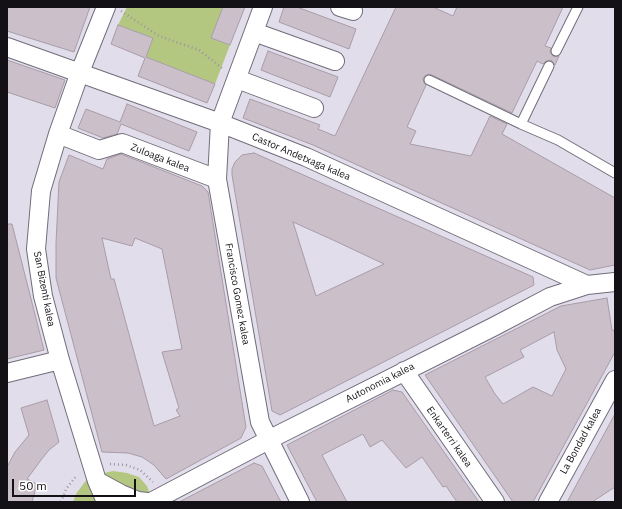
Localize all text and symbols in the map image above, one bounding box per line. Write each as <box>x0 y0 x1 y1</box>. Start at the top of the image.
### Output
street label: Castor Andetxaga kalea <box>250 131 352 183</box>
street label: Zuloaga kalea <box>129 141 191 175</box>
street label: Francisco Gomez kalea <box>222 242 252 346</box>
street label: San Bizenti kalea <box>31 250 57 328</box>
street label: Autonomia kalea <box>344 361 416 405</box>
street label: Enkarterri kalea <box>424 404 474 470</box>
street label: La Bondad kalea <box>558 406 604 476</box>
scale bar <box>14 471 138 497</box>
text: 50 m <box>19 478 47 493</box>

